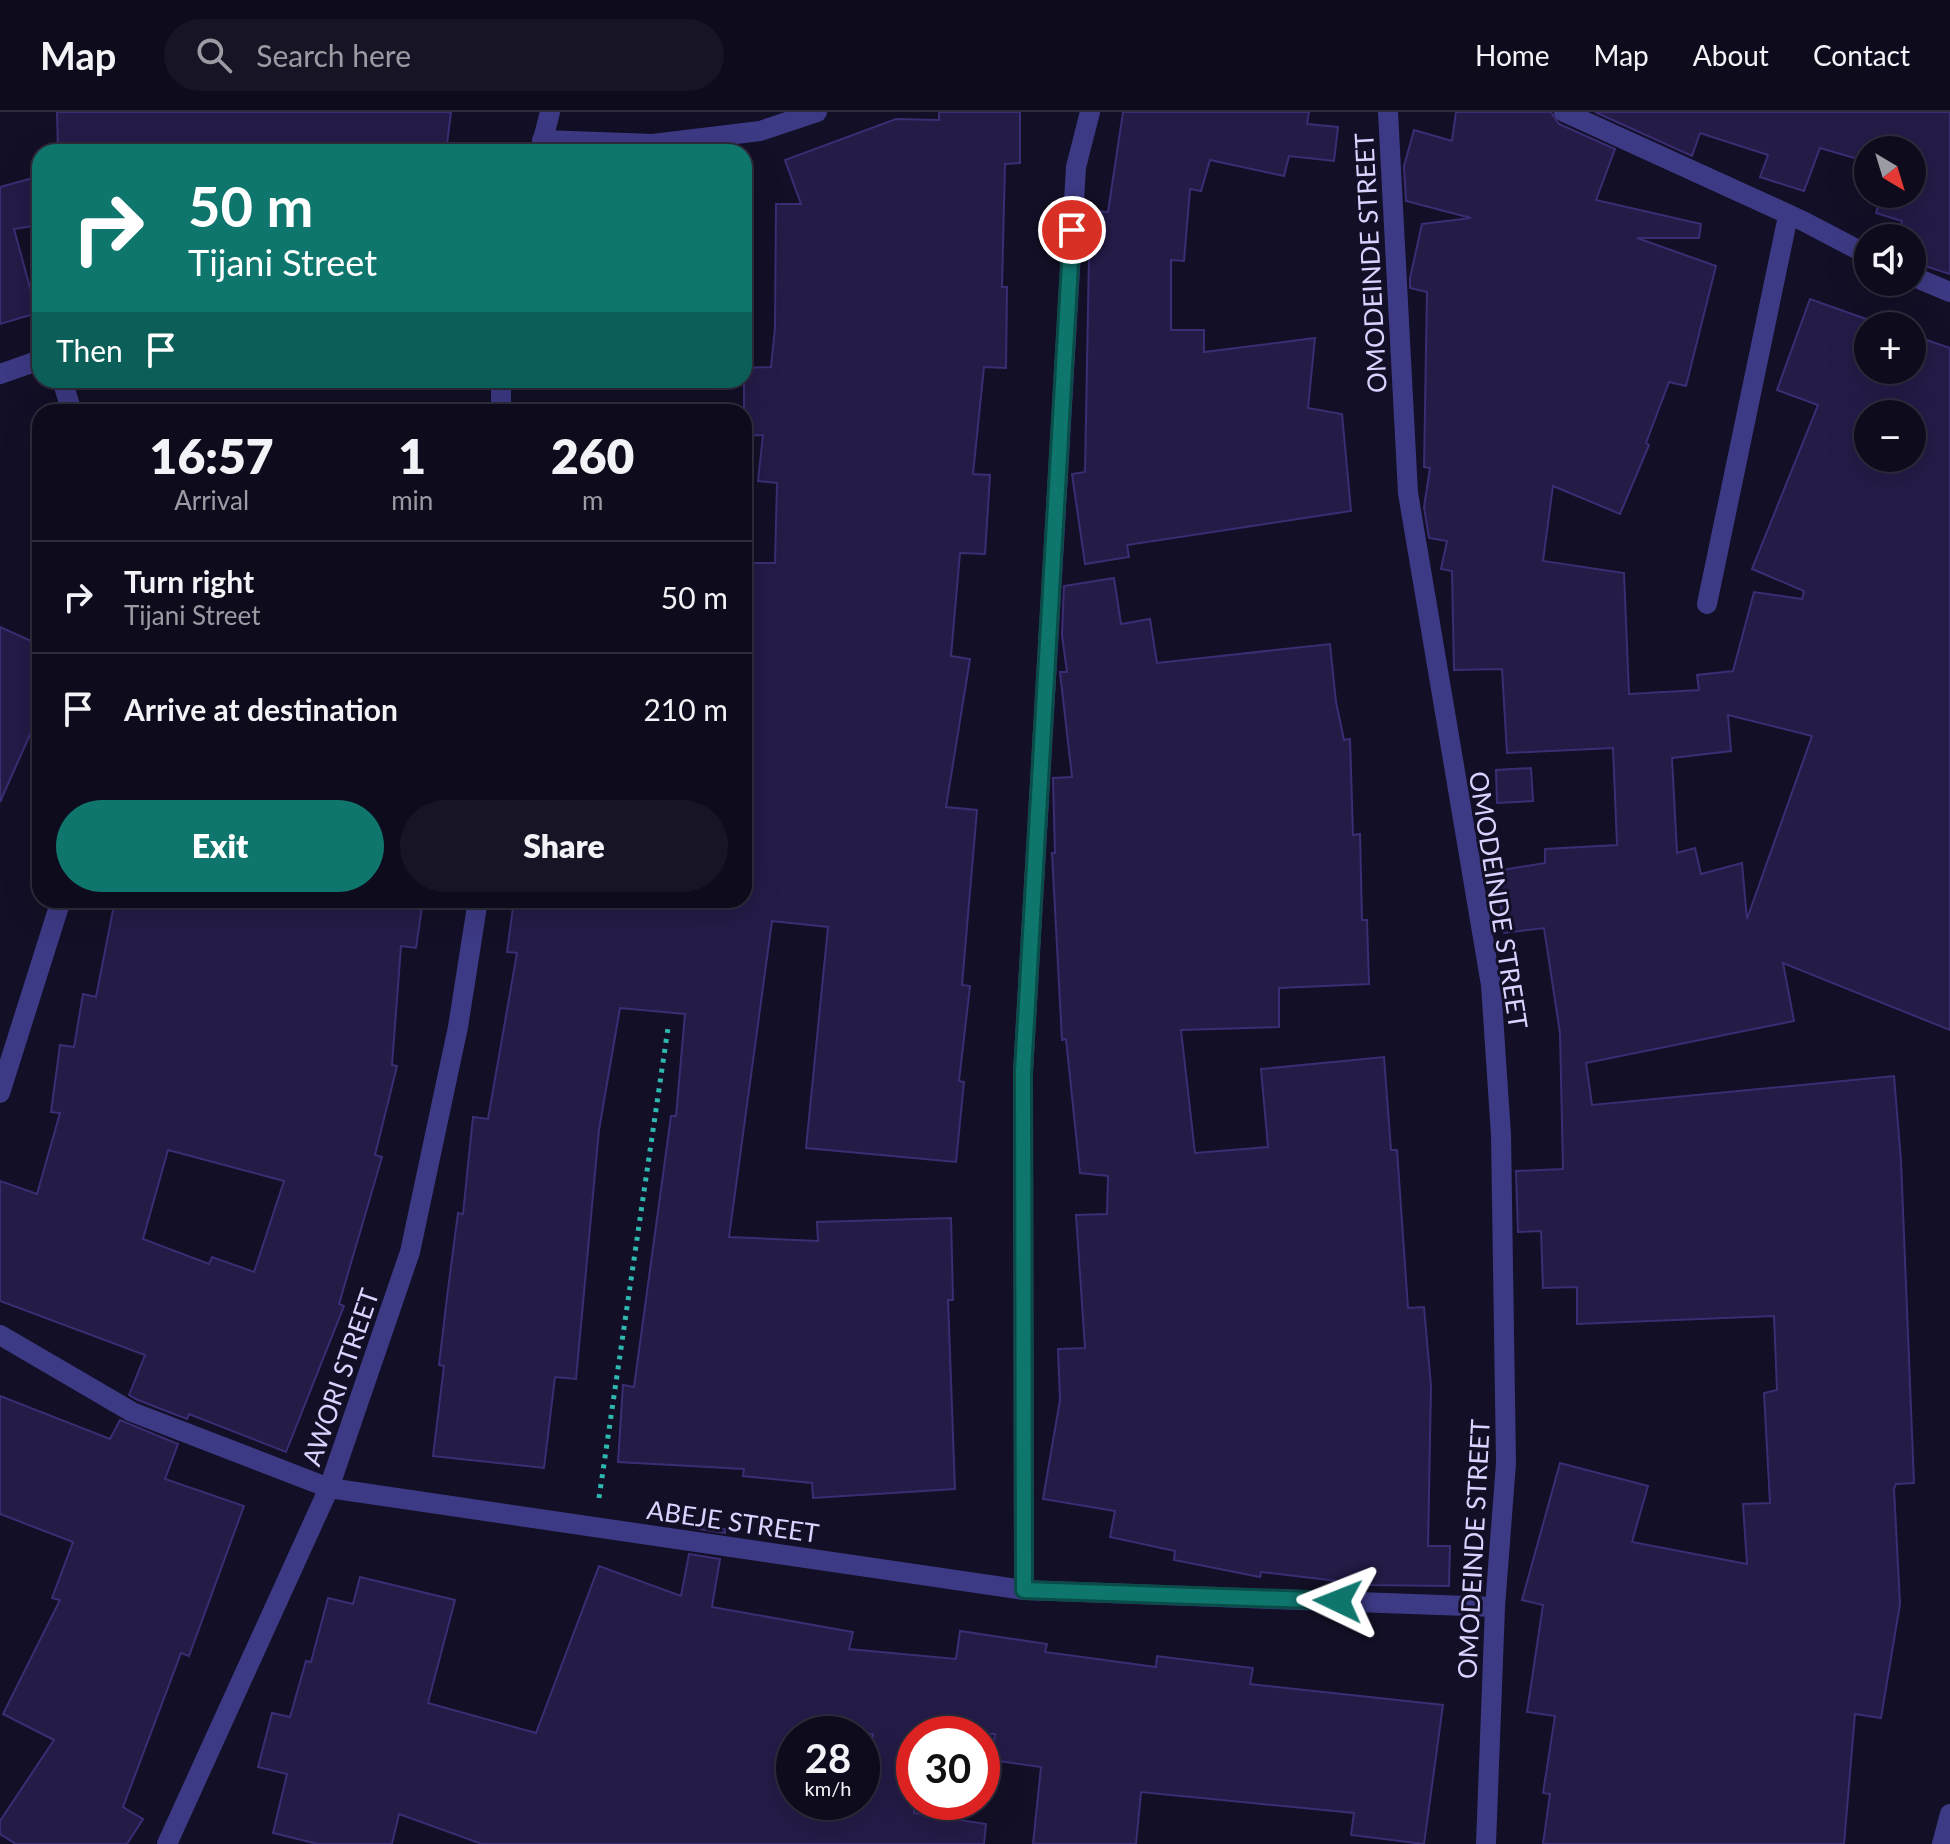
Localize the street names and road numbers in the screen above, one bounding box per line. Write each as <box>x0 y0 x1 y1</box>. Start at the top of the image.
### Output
street label: OMODEINDE STREET <box>1347 132 1393 394</box>
street label: OMODEINDE STREET <box>1463 769 1535 1031</box>
street label: AWORI STREET <box>295 1284 385 1470</box>
street label: OMODEINDE STREET <box>1450 1418 1496 1680</box>
street label: ABEJE STREET <box>645 1493 821 1549</box>

